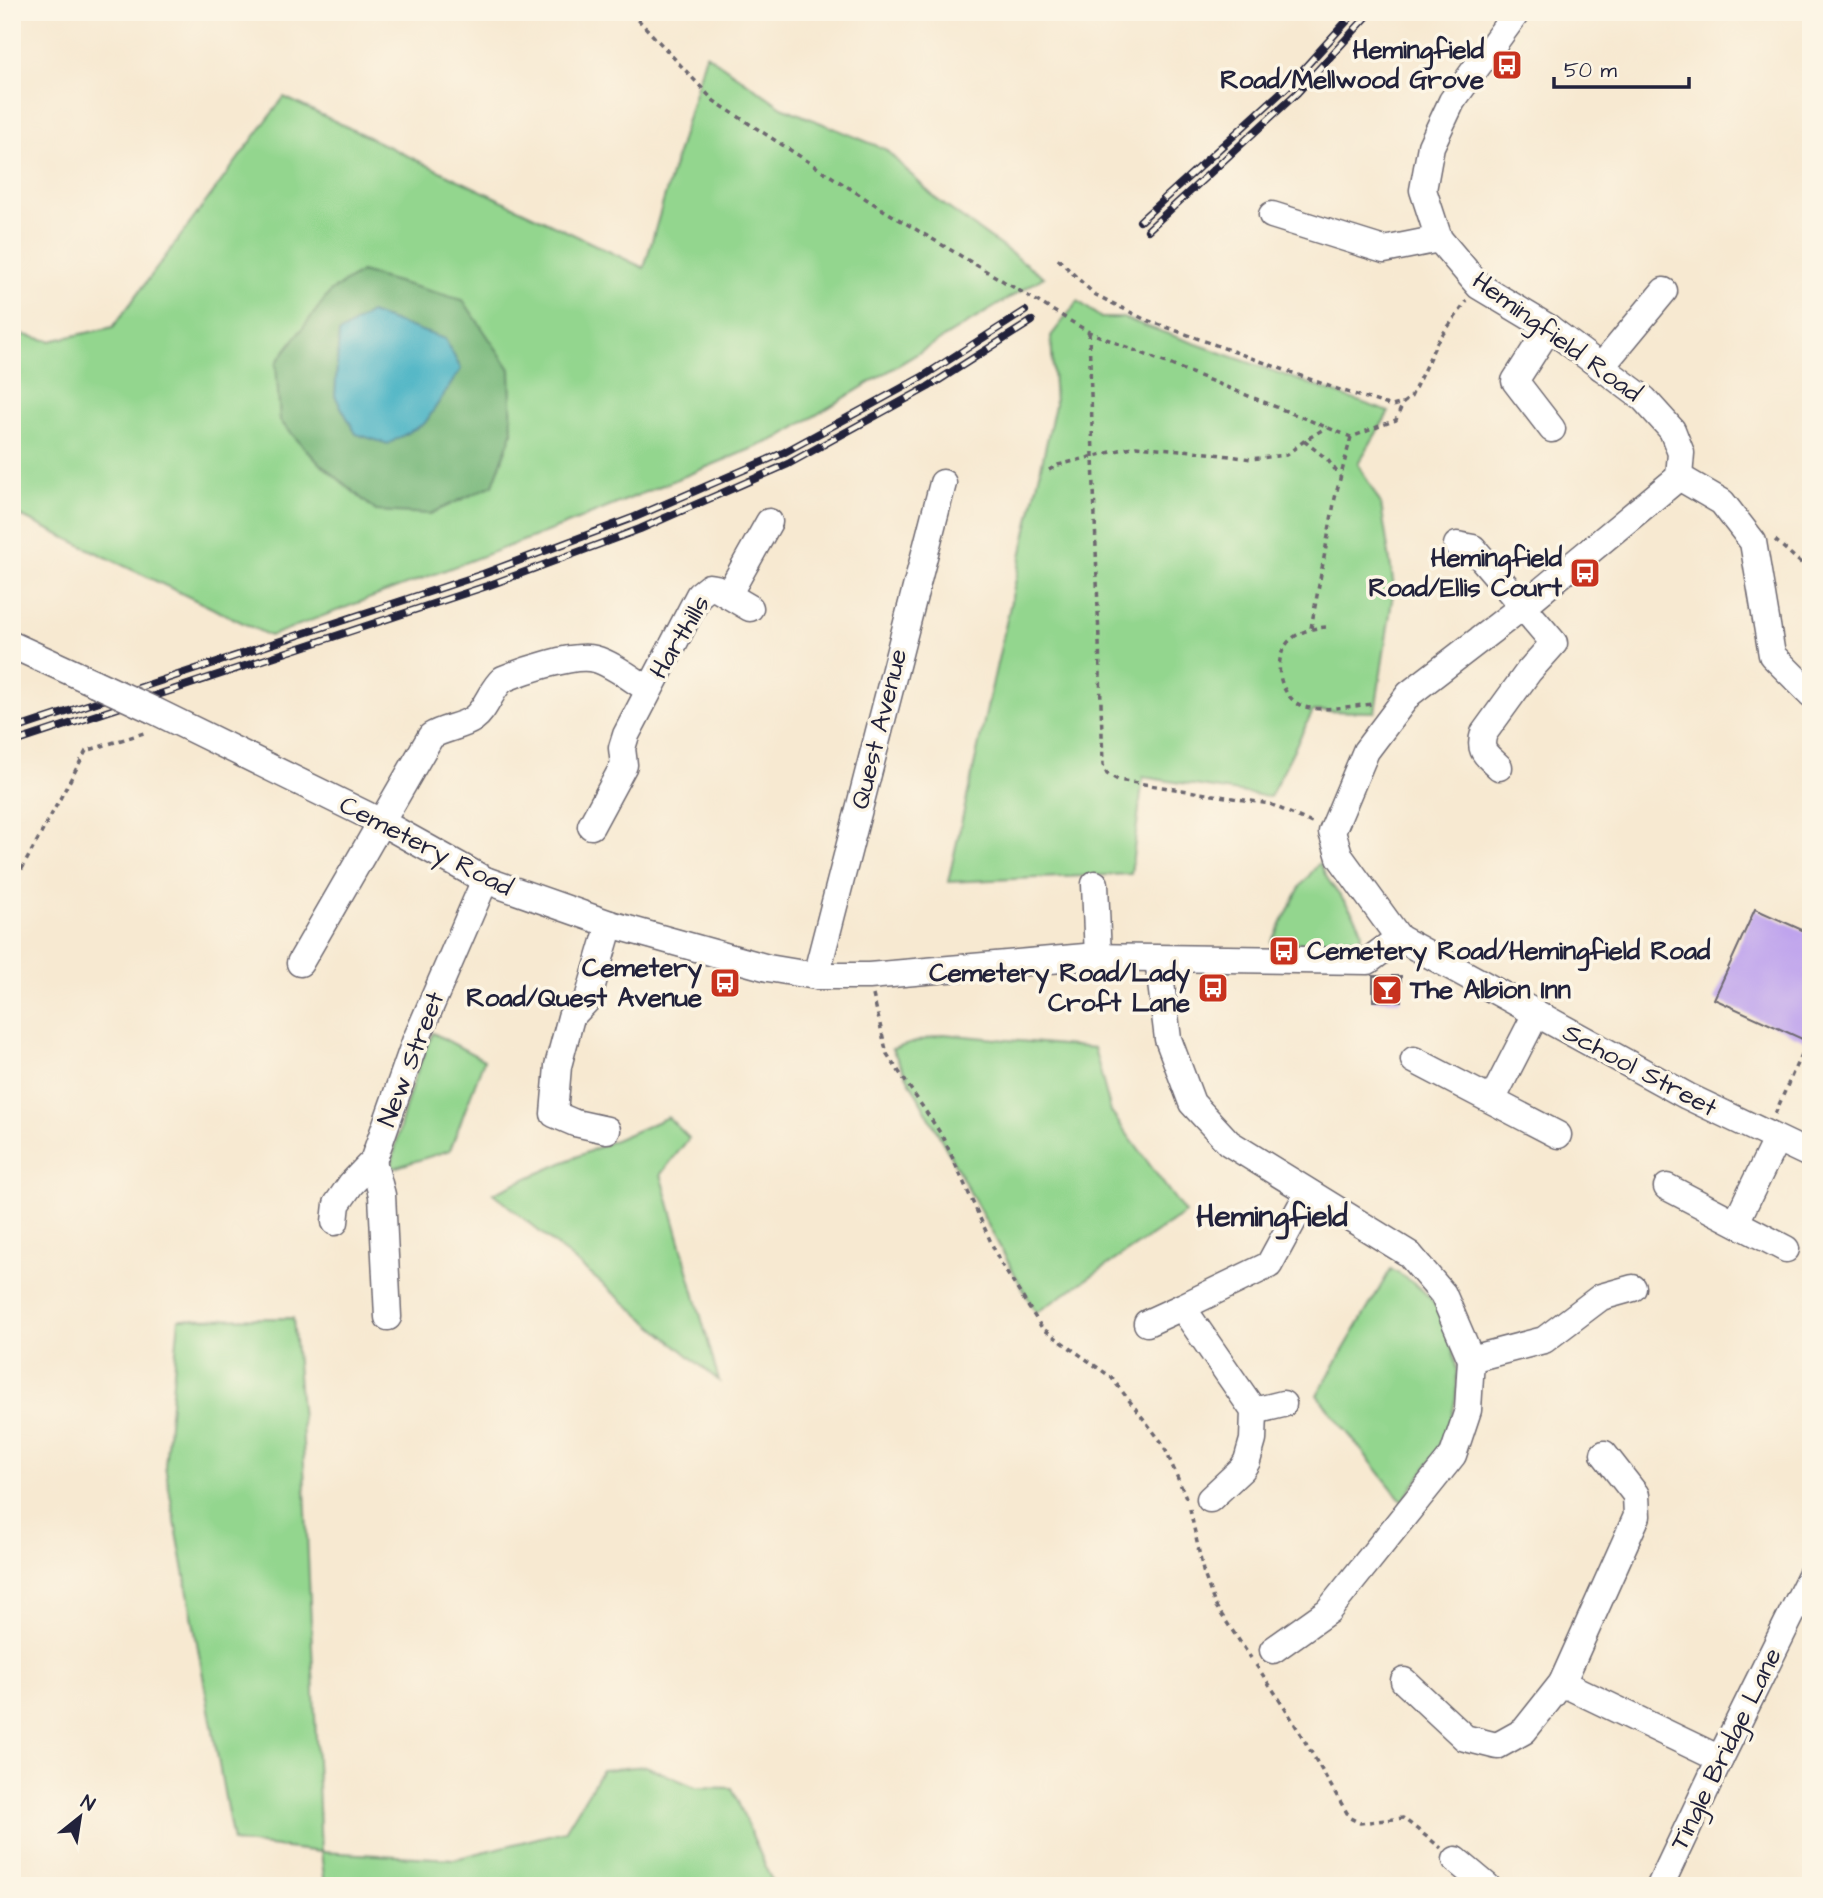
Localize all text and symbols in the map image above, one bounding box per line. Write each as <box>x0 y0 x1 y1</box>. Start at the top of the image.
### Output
place label: Hemingfield Road/Mellwood Grove <box>1220 32 1485 98</box>
scale bar <box>1554 46 1688 90</box>
bus stop icon: Hemingfield Road/Mellwood Grove <box>1490 48 1524 82</box>
text: 50 m <box>1564 56 1618 85</box>
street label: Hemingfield Road <box>1464 263 1649 412</box>
place label: Hemingfield Road/Ellis Court <box>1368 540 1563 606</box>
bus stop icon: Hemingfield Road/Ellis Court <box>1568 556 1602 590</box>
street label: Harthills <box>641 588 719 686</box>
street label: Quest Avenue <box>842 645 916 813</box>
street label: Cemetery Road <box>332 787 519 907</box>
place label: Cemetery Road/Hemingfield Road <box>1307 933 1711 972</box>
bus stop icon: Cemetery Road/Hemingfield Road <box>1267 934 1301 968</box>
place label: Cemetery Road/Quest Avenue <box>466 950 703 1016</box>
place label: Cemetery Road/Lady Croft Lane <box>929 955 1191 1021</box>
bus stop icon: Cemetery Road/Quest Avenue <box>708 966 742 1000</box>
bus stop icon: Cemetery Road/Lady Croft Lane <box>1196 971 1230 1005</box>
place label: The Albion Inn <box>1409 972 1571 1008</box>
bar icon: The Albion Inn <box>1370 973 1404 1007</box>
street label: New Street <box>369 986 453 1132</box>
street label: School Street <box>1556 1014 1724 1126</box>
district label: Hemingfield <box>1196 1196 1348 1240</box>
street label: Tingle Bridge Lane <box>1661 1642 1793 1857</box>
north arrow <box>46 1783 116 1853</box>
text: N <box>76 1789 100 1818</box>

